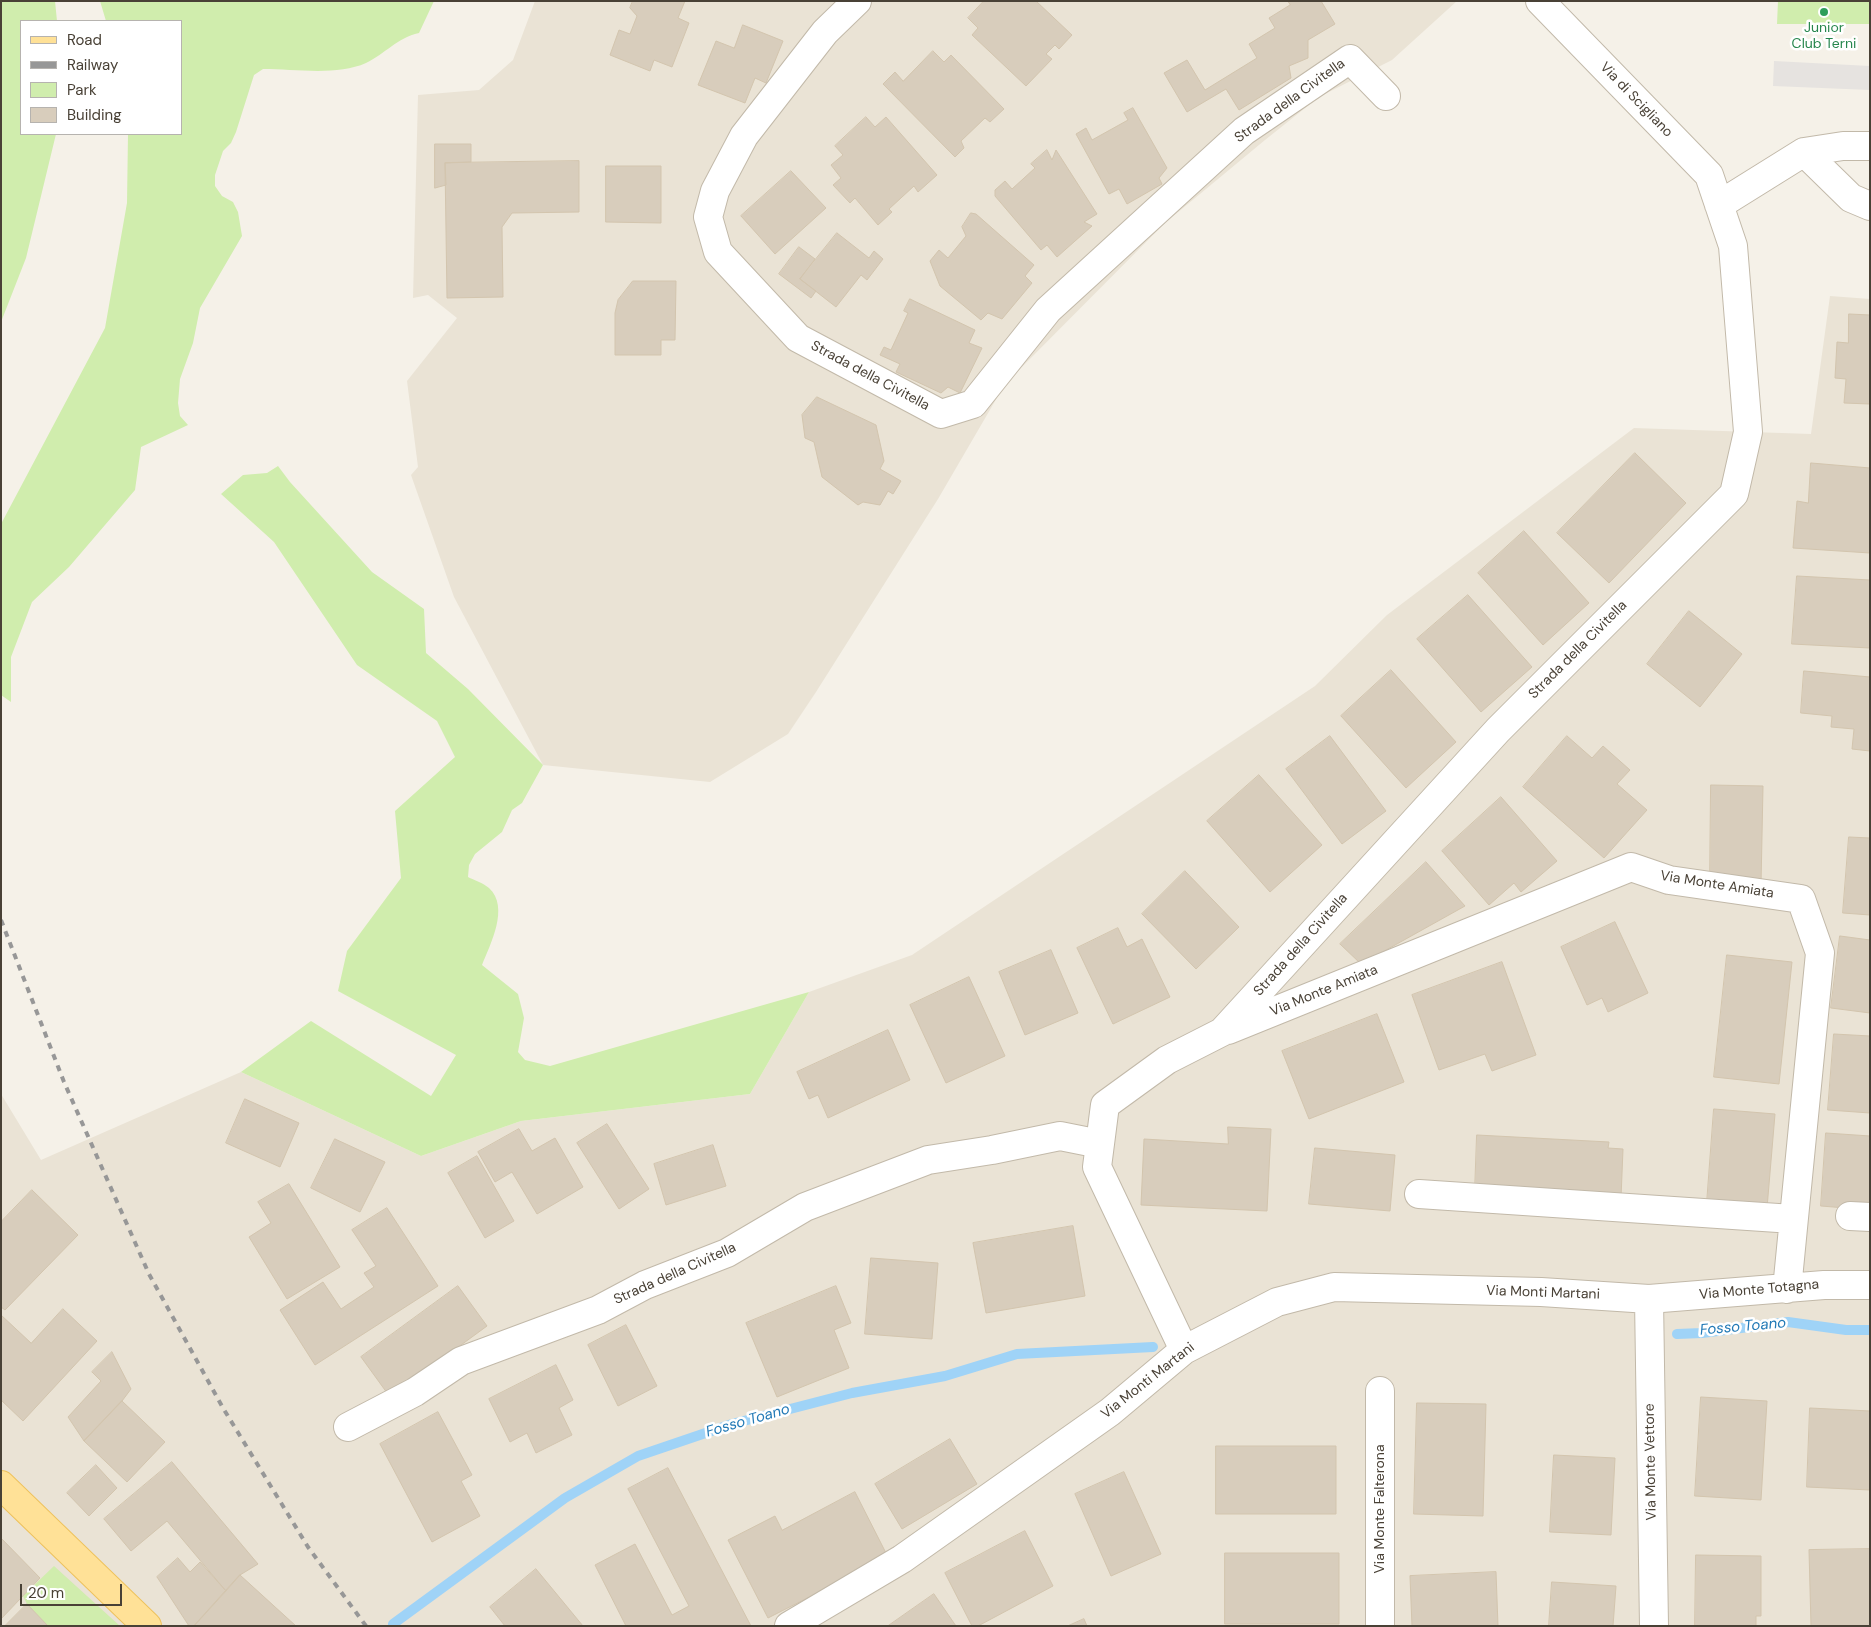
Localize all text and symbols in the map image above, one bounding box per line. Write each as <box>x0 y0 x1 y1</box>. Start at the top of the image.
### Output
marker: Junior Club Terni <box>1818 6 1830 18</box>
legend <box>20 20 182 135</box>
place label: Junior Club Terni <box>1792 20 1856 52</box>
text: Road <box>67 30 102 50</box>
text: Railway <box>67 55 118 75</box>
street label: Strada della Civitella <box>1232 55 1348 147</box>
street label: Via di Scigliano <box>1596 59 1676 141</box>
text: Park <box>67 80 97 100</box>
text: Building <box>67 105 122 125</box>
street label: Strada della Civitella <box>808 338 932 414</box>
street label: Strada della Civitella <box>1525 597 1631 703</box>
street label: Via Monte Amiata <box>1659 868 1775 902</box>
street label: Strada della Civitella <box>1251 890 1351 1000</box>
street label: Via Monte Amiata <box>1268 962 1380 1020</box>
street label: Strada della Civitella <box>611 1239 739 1309</box>
street label: Via Monte Totagna <box>1698 1276 1820 1304</box>
street label: Via Monti Martani <box>1486 1283 1600 1303</box>
water label: Fosso Toano <box>1699 1314 1787 1340</box>
street label: Via Monti Martani <box>1098 1339 1198 1423</box>
water label: Fosso Toano <box>704 1400 792 1442</box>
street label: Via Monte Vettore <box>1642 1403 1660 1521</box>
street label: Via Monte Falterona <box>1372 1444 1388 1574</box>
scale bar <box>22 1574 125 1606</box>
text: 20 m <box>28 1583 64 1603</box>

